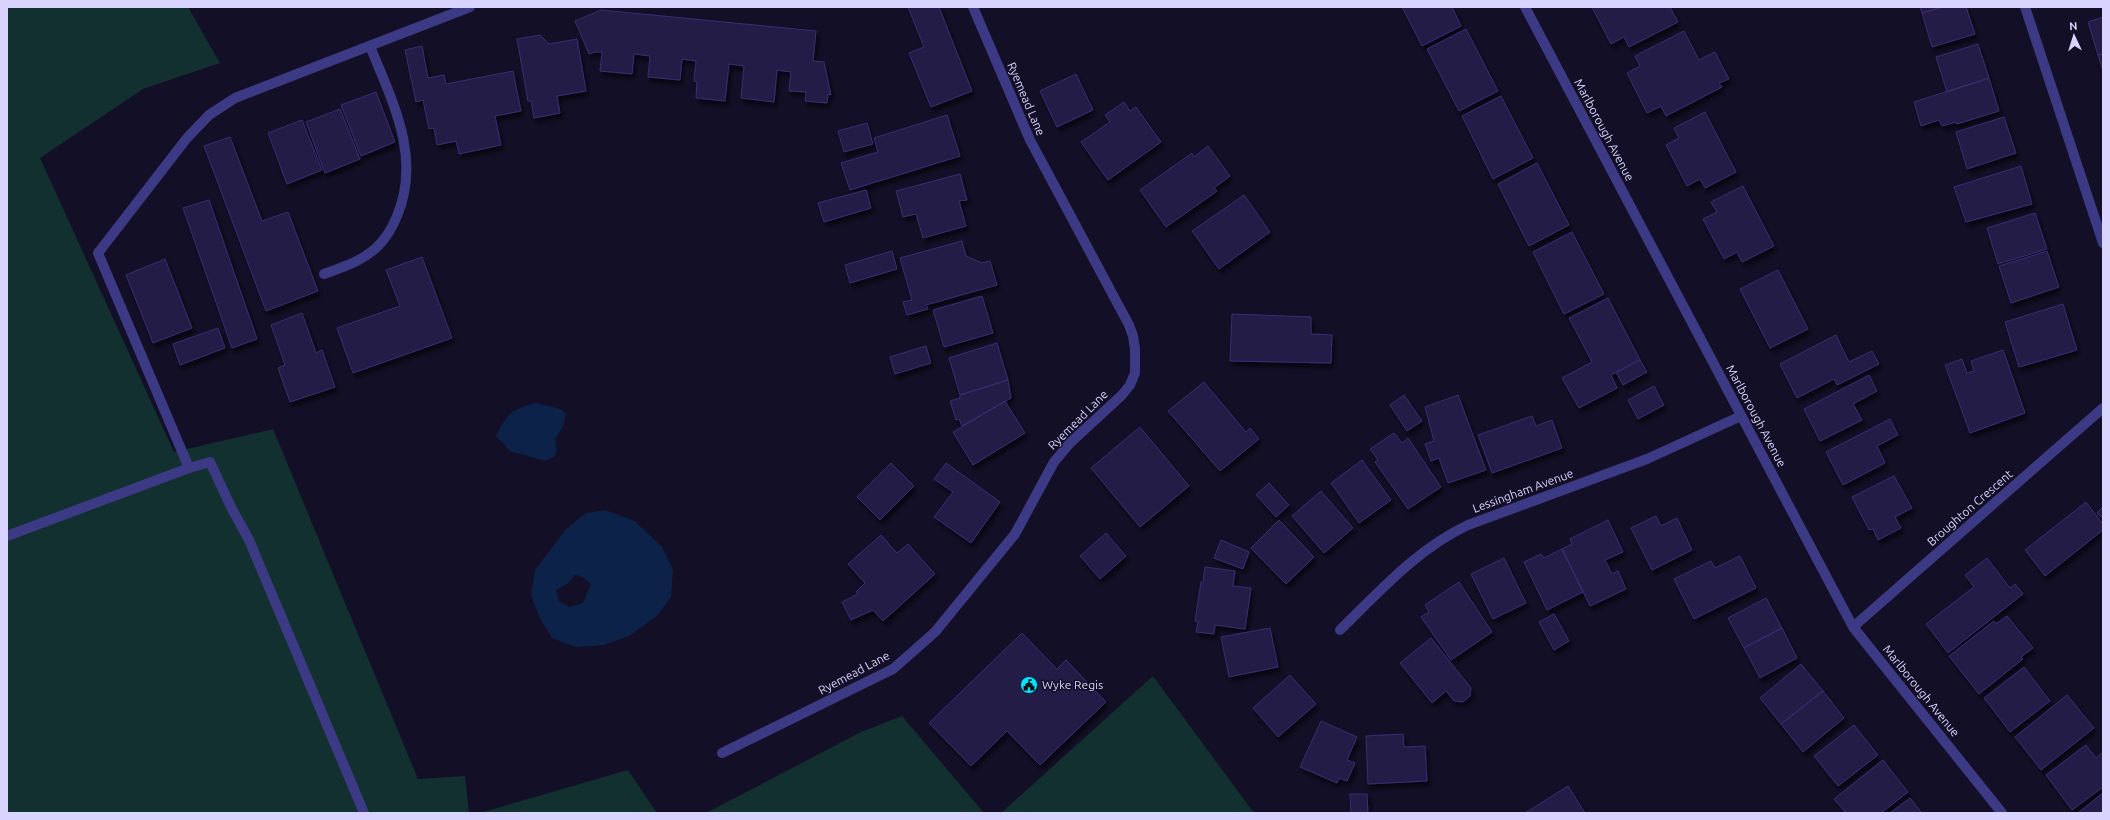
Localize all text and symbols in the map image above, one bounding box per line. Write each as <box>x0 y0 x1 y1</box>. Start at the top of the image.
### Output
north arrow <box>2054 16 2094 56</box>
text: N <box>2069 20 2078 32</box>
street label: Ryemead Lane <box>1005 60 1048 138</box>
street label: Marlborough Avenue <box>1572 77 1637 183</box>
street label: Marlborough Avenue <box>1724 363 1789 469</box>
street label: Ryemead Lane <box>1045 387 1110 452</box>
street label: Lessingham Avenue <box>1471 466 1575 515</box>
street label: Broughton Crescent <box>1924 467 2015 548</box>
street label: Marlborough Avenue <box>1881 642 1962 739</box>
street label: Ryemead Lane <box>816 648 892 697</box>
public building icon: Wyke Regis <box>1019 675 1039 695</box>
place label: Wyke Regis <box>1042 678 1103 691</box>

